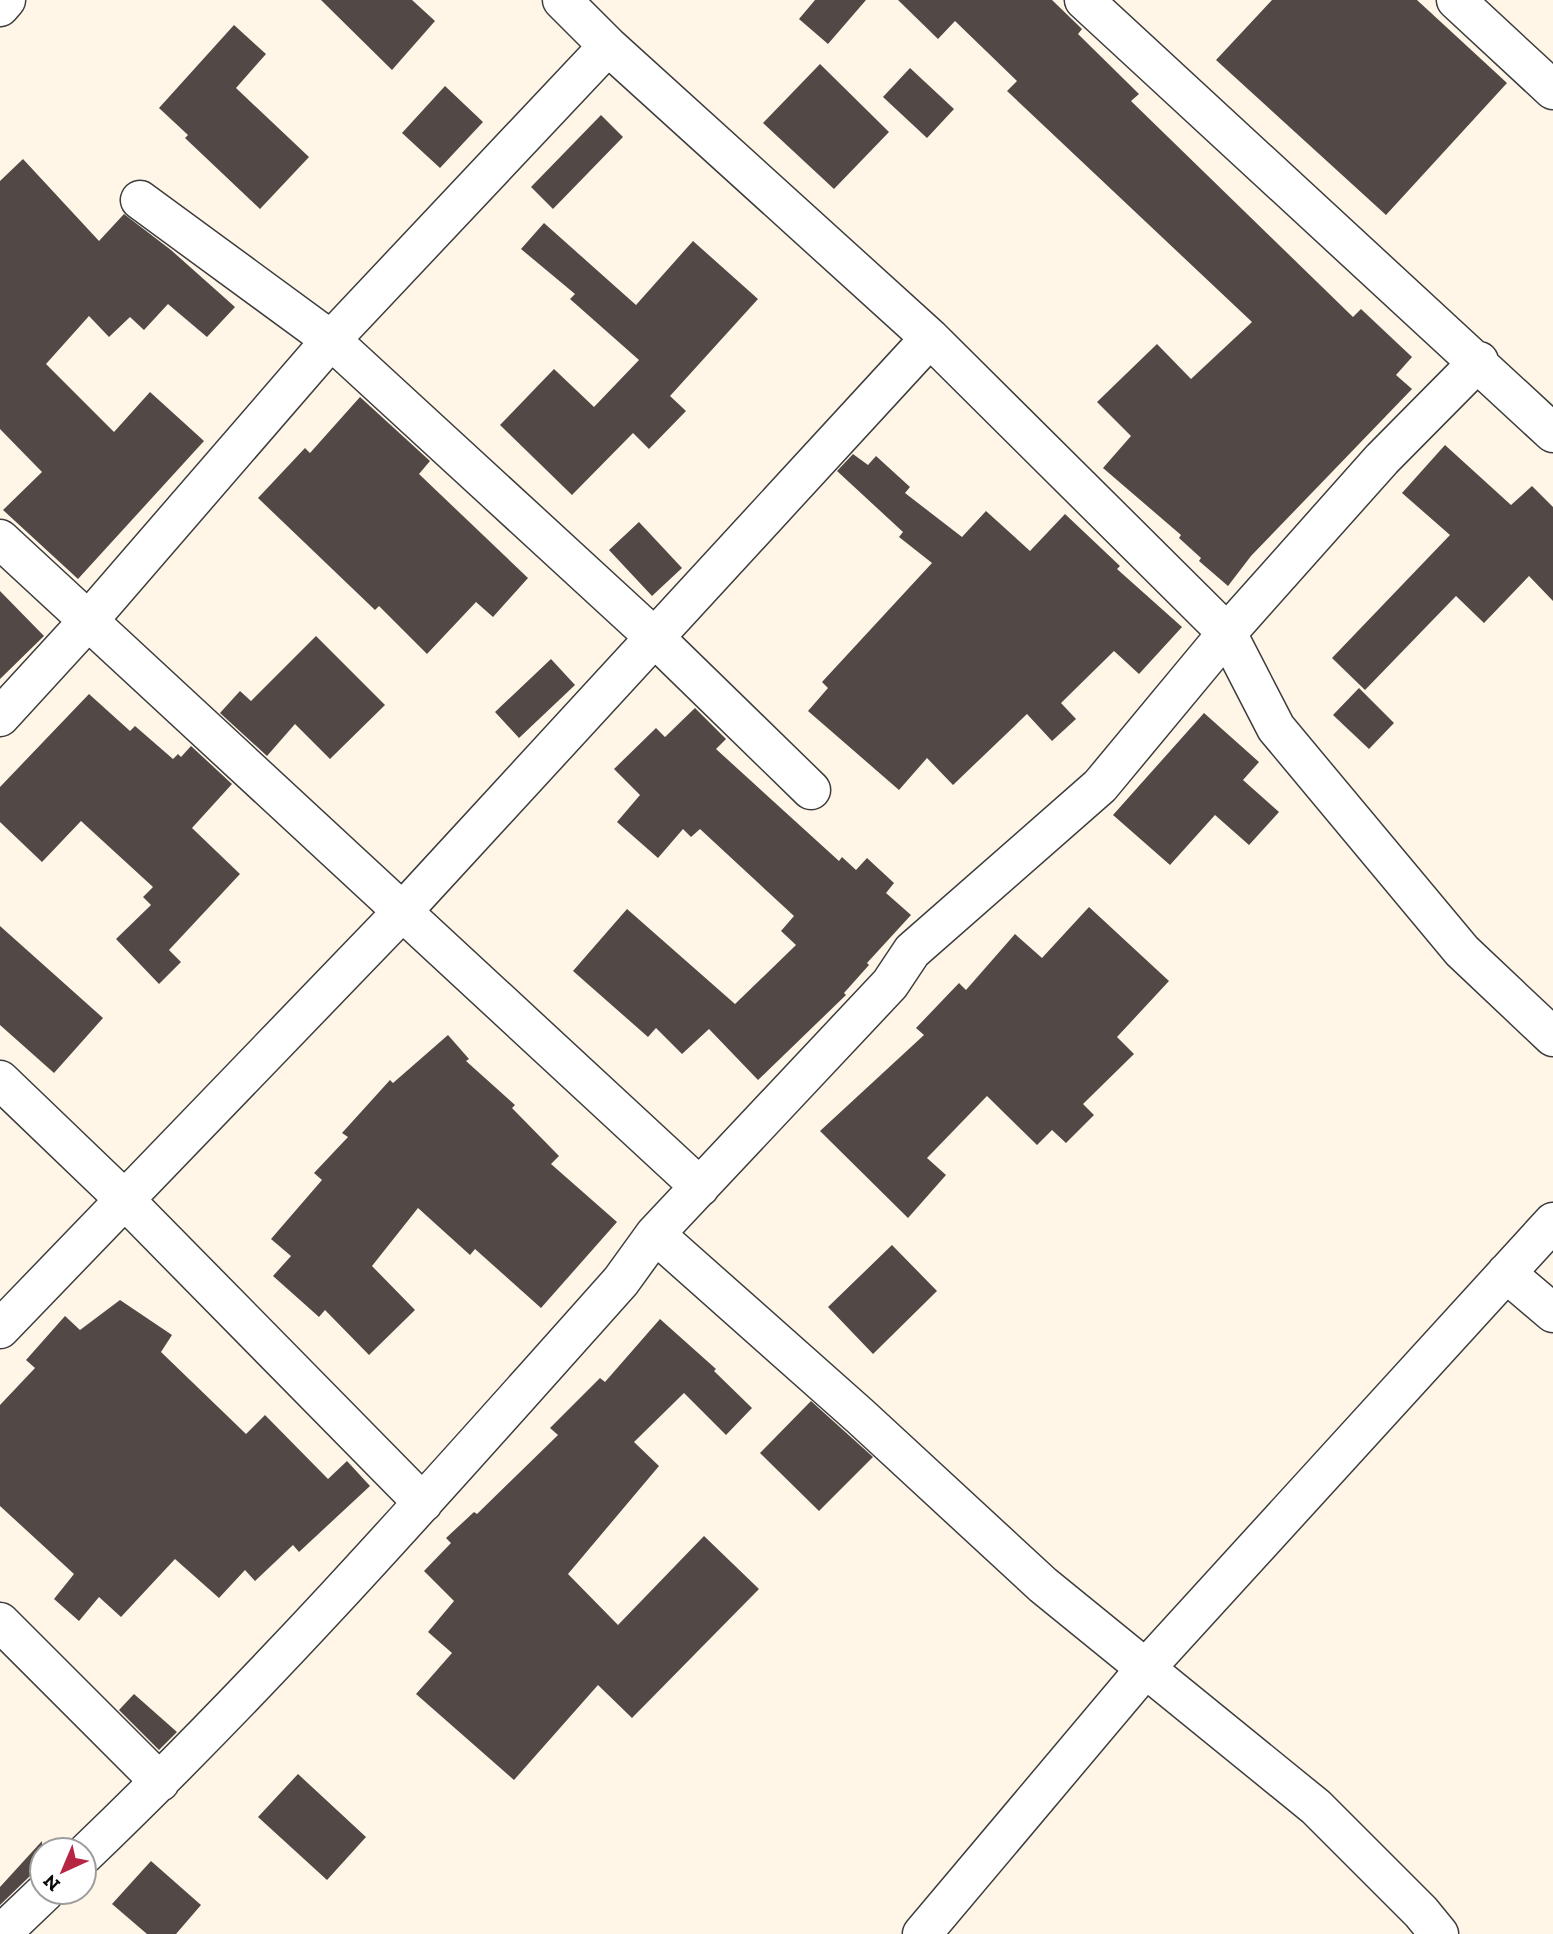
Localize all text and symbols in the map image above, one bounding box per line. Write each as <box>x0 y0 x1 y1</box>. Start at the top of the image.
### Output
north arrow <box>28 1836 98 1906</box>
text: N <box>38 1870 65 1896</box>

